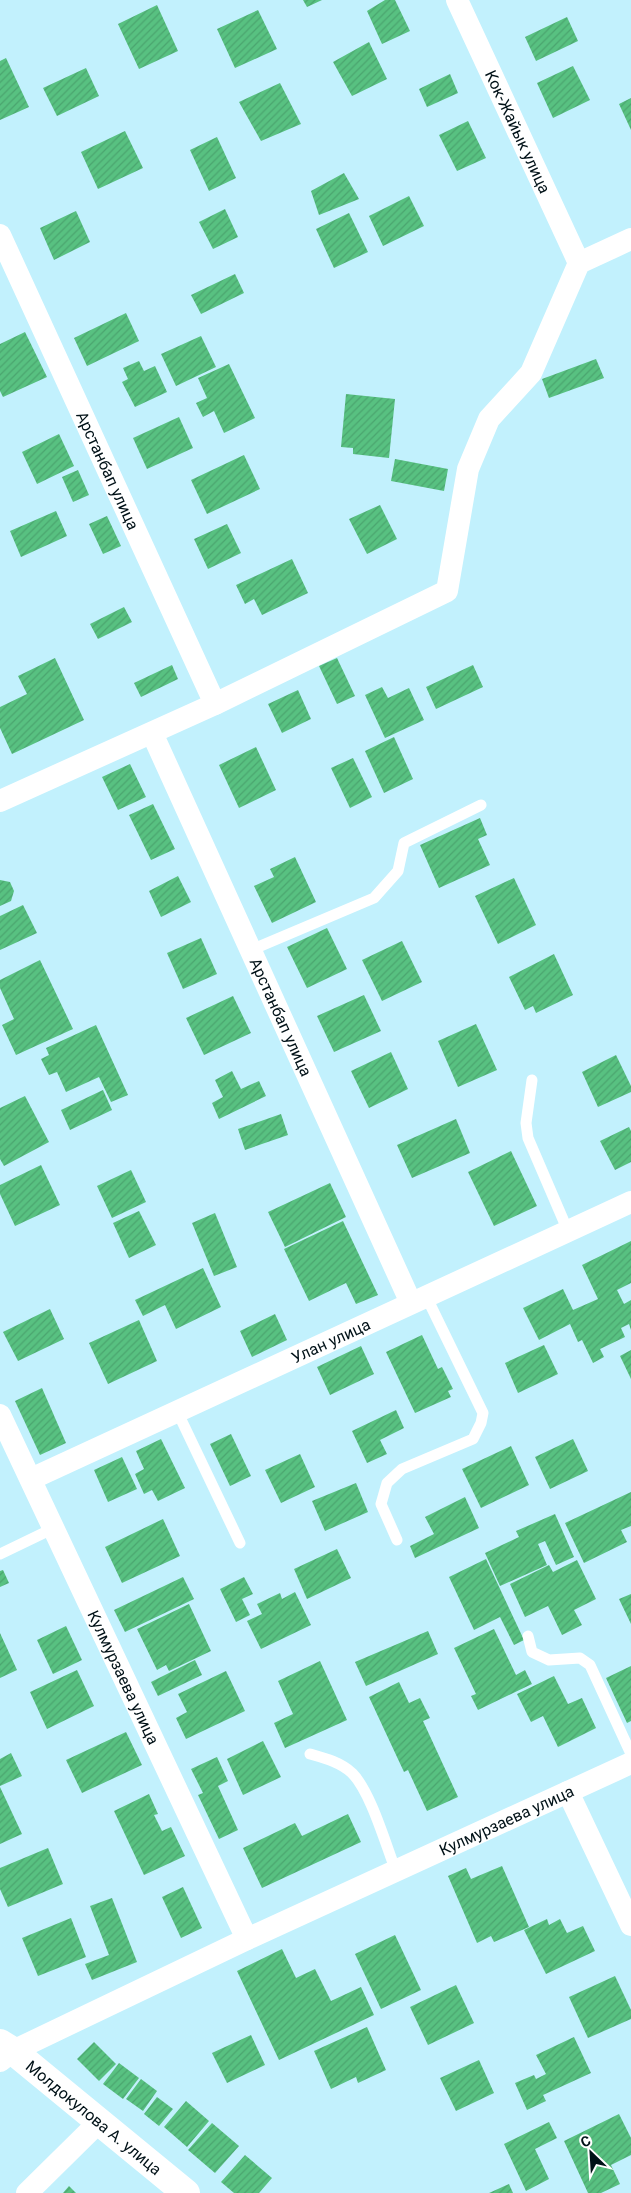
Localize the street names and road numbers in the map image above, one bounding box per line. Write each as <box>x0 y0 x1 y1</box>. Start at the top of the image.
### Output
street label: Кок-Жайык улица <box>481 67 554 196</box>
street label: Арстанбап улица <box>72 409 143 533</box>
street label: Арстанбап улица <box>245 955 316 1079</box>
street label: Улан улица <box>288 1315 373 1367</box>
street label: Кулмурзаева улица <box>83 1607 163 1748</box>
street label: Кулмурзаева улица <box>436 1782 577 1860</box>
street label: Молдокулова А. улица <box>22 2057 165 2179</box>

